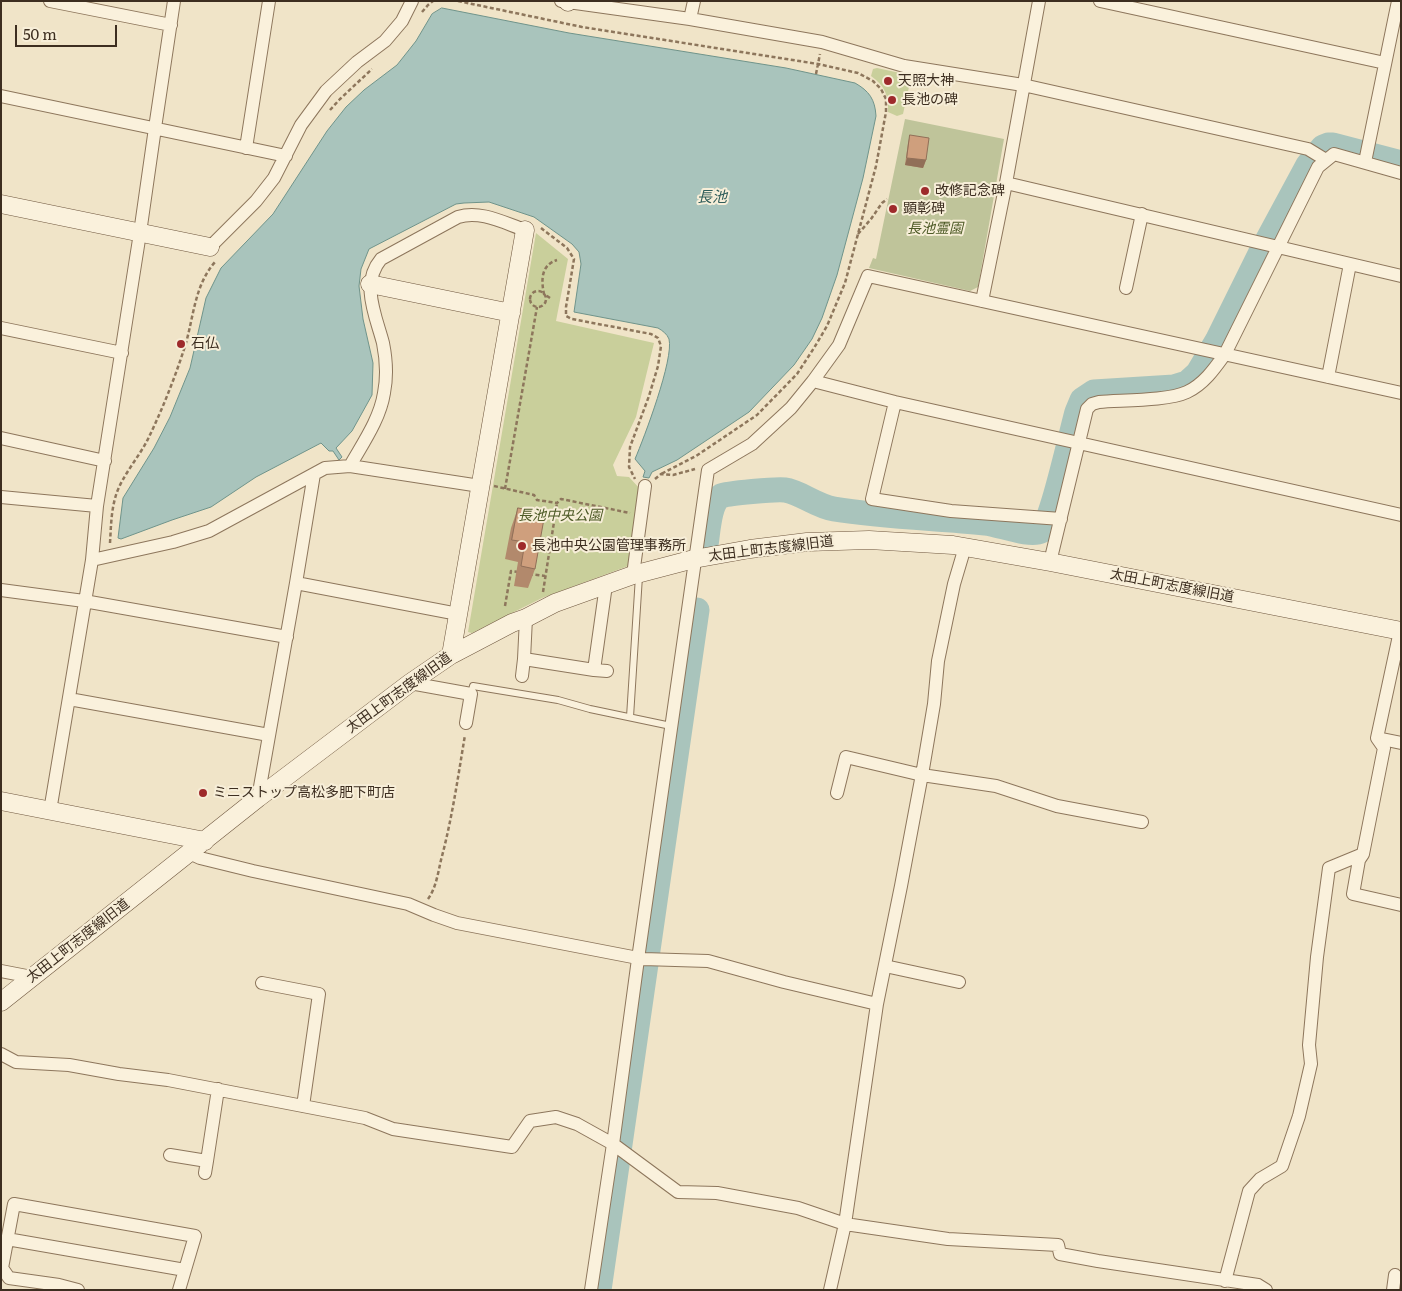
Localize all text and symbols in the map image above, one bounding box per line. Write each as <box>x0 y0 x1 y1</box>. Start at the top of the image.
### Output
scale bar <box>18 15 120 47</box>
text: 50 m <box>23 22 57 45</box>
place label: 天照大神 <box>898 73 954 89</box>
marker: 天照大神 <box>882 75 894 87</box>
place label: 長池の碑 <box>902 92 958 108</box>
marker: 長池の碑 <box>886 94 898 106</box>
place label: 改修記念碑 <box>935 183 1005 199</box>
marker: 改修記念碑 <box>919 185 931 197</box>
water label: 長池 <box>697 189 727 207</box>
place label: 顕彰碑 <box>903 201 945 217</box>
marker: 顕彰碑 <box>887 203 899 215</box>
park label: 長池霊園 <box>907 221 963 237</box>
place label: 石仏 <box>191 336 219 352</box>
marker: 石仏 <box>175 338 187 350</box>
park label: 長池中央公園 <box>518 508 602 524</box>
street label: 太田上町志度線旧道 <box>707 533 835 565</box>
place label: 長池中央公園管理事務所 <box>532 538 686 554</box>
marker: 長池中央公園管理事務所 <box>516 540 528 552</box>
street label: 太田上町志度線旧道 <box>1109 566 1235 606</box>
street label: 太田上町志度線旧道 <box>343 649 455 737</box>
place label: ミニストップ高松多肥下町店 <box>213 785 395 801</box>
marker: ミニストップ高松多肥下町店 <box>197 787 209 799</box>
street label: 太田上町志度線旧道 <box>23 896 133 986</box>

